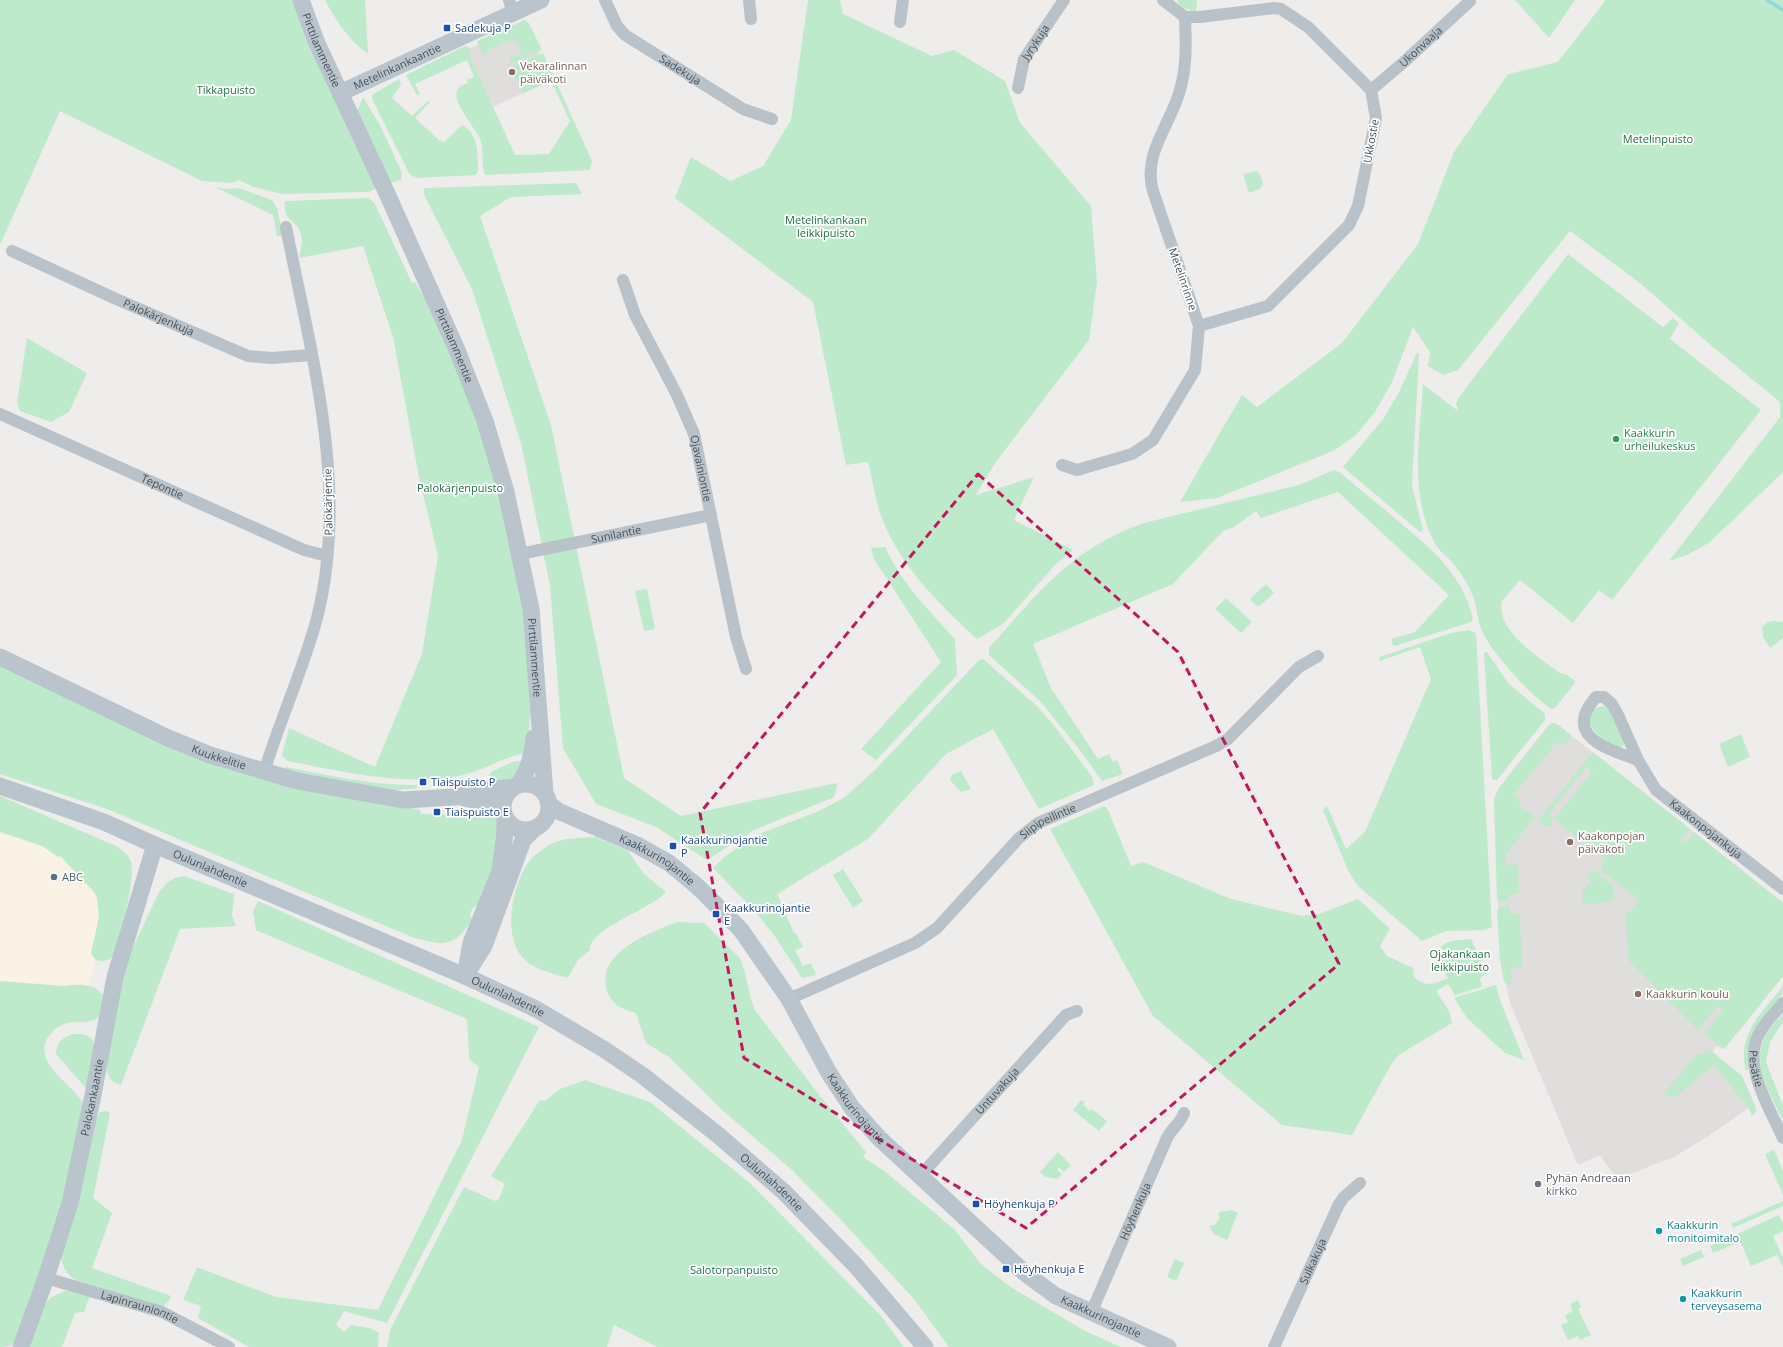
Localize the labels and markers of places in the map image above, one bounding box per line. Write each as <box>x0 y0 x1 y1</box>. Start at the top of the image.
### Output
place label: Sadekuja P <box>455 20 511 35</box>
marker: Sadekuja P <box>442 23 452 33</box>
place label: Vekaralinnan päiväkoti <box>520 58 587 86</box>
marker: Vekaralinnan päiväkoti <box>507 67 517 77</box>
place label: Kaakkurin urheilukeskus <box>1624 425 1695 453</box>
marker: Kaakkurin urheilukeskus <box>1611 434 1621 444</box>
place label: Tiaispuisto P <box>431 774 496 789</box>
marker: Tiaispuisto P <box>418 777 428 787</box>
place label: Tiaispuisto E <box>445 804 509 819</box>
marker: Tiaispuisto E <box>432 807 442 817</box>
place label: Kaakonpojan päiväkoti <box>1578 828 1645 856</box>
place label: Kaakkurinojantie P <box>681 832 767 860</box>
marker: Kaakonpojan päiväkoti <box>1565 837 1575 847</box>
marker: Kaakkurinojantie P <box>668 841 678 851</box>
place label: ABC <box>62 869 83 884</box>
marker: ABC <box>49 872 59 882</box>
place label: Kaakkurinojantie E <box>724 900 810 928</box>
marker: Kaakkurinojantie E <box>711 909 721 919</box>
place label: Kaakkurin koulu <box>1646 986 1729 1001</box>
marker: Kaakkurin koulu <box>1633 989 1643 999</box>
place label: Pyhän Andreaan kirkko <box>1546 1170 1631 1198</box>
marker: Pyhän Andreaan kirkko <box>1533 1179 1543 1189</box>
place label: Höyhenkuja P <box>984 1196 1055 1211</box>
marker: Höyhenkuja P <box>971 1199 981 1209</box>
place label: Kaakkurin monitoimitalo <box>1667 1217 1739 1245</box>
marker: Kaakkurin monitoimitalo <box>1654 1226 1664 1236</box>
place label: Höyhenkuja E <box>1014 1261 1084 1276</box>
marker: Höyhenkuja E <box>1001 1264 1011 1274</box>
place label: Kaakkurin terveysasema <box>1691 1285 1762 1313</box>
marker: Kaakkurin terveysasema <box>1678 1294 1688 1304</box>

